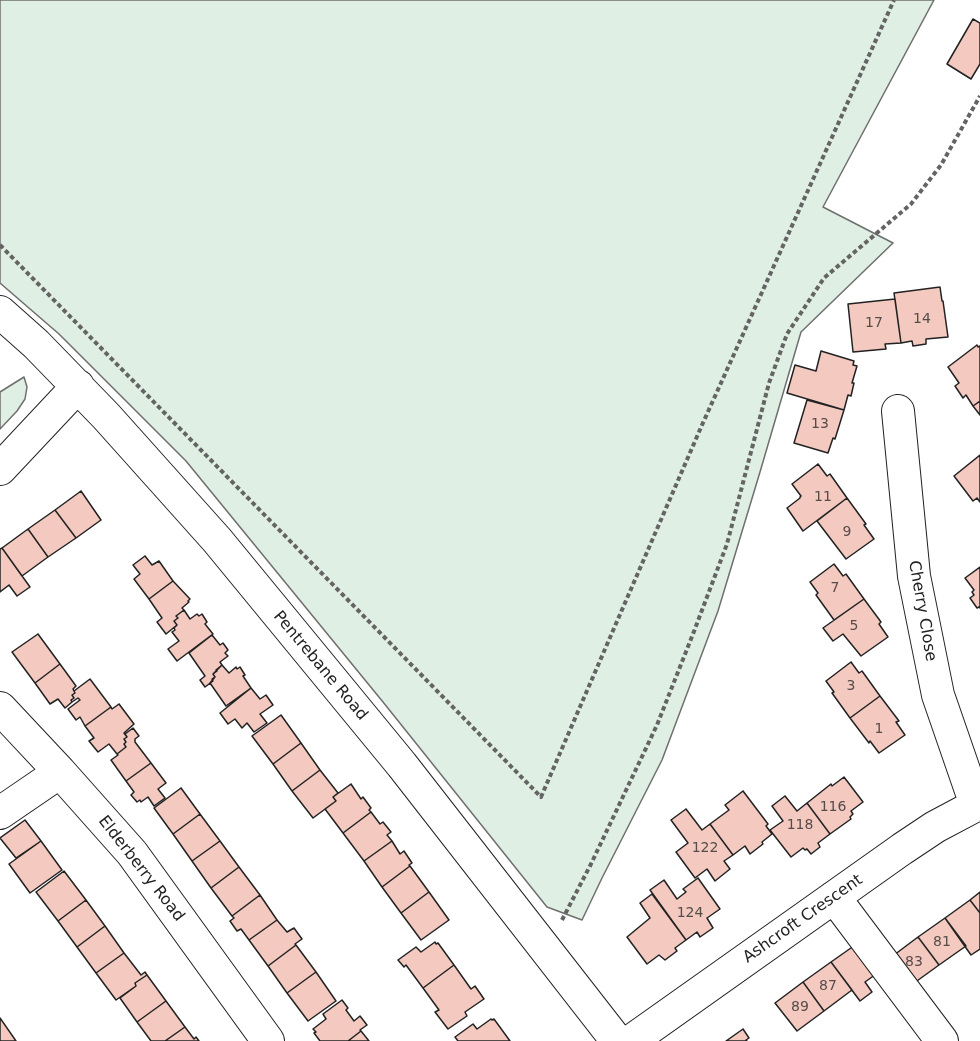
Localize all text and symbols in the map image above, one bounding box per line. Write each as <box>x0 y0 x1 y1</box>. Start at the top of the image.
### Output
house number: 14 <box>913 311 931 327</box>
house number: 17 <box>865 315 883 331</box>
house number: 13 <box>811 416 829 432</box>
house number: 11 <box>814 489 832 505</box>
house number: 9 <box>843 524 851 540</box>
street label: Cherry Close <box>904 559 940 663</box>
house number: 7 <box>831 580 839 596</box>
street label: Pentrebane Road <box>269 608 371 724</box>
house number: 5 <box>850 618 858 634</box>
house number: 3 <box>847 678 855 694</box>
house number: 1 <box>875 721 883 737</box>
house number: 116 <box>820 799 846 815</box>
street label: Elderberry Road <box>94 812 188 926</box>
house number: 118 <box>787 817 813 833</box>
house number: 122 <box>692 840 718 856</box>
street label: Ashcroft Crescent <box>740 871 866 967</box>
house number: 124 <box>677 905 703 921</box>
house number: 81 <box>933 934 951 950</box>
house number: 83 <box>905 954 923 970</box>
house number: 87 <box>819 978 837 994</box>
house number: 89 <box>791 999 809 1015</box>

